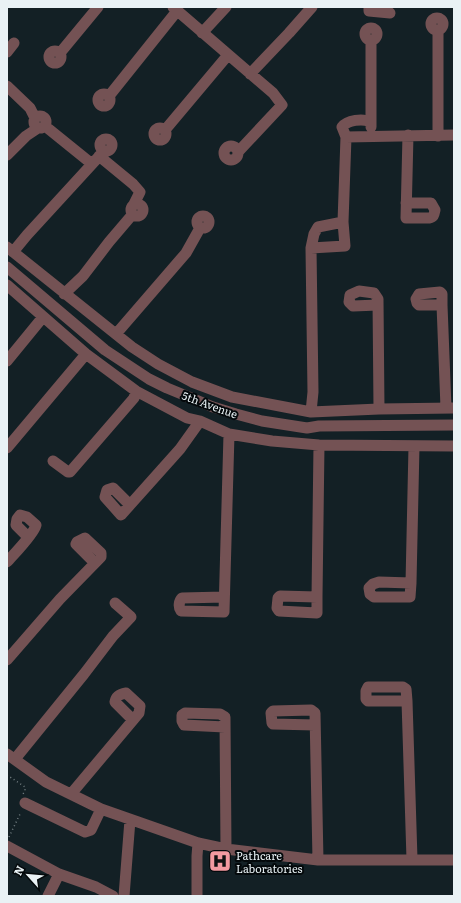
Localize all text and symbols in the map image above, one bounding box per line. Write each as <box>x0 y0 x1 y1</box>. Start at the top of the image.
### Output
street label: 5th Avenue <box>180 387 240 422</box>
place label: Pathcare Laboratories <box>236 847 303 876</box>
hospital icon: Pathcare Laboratories <box>207 848 233 874</box>
north arrow <box>8 855 48 895</box>
text: N <box>9 862 27 878</box>

